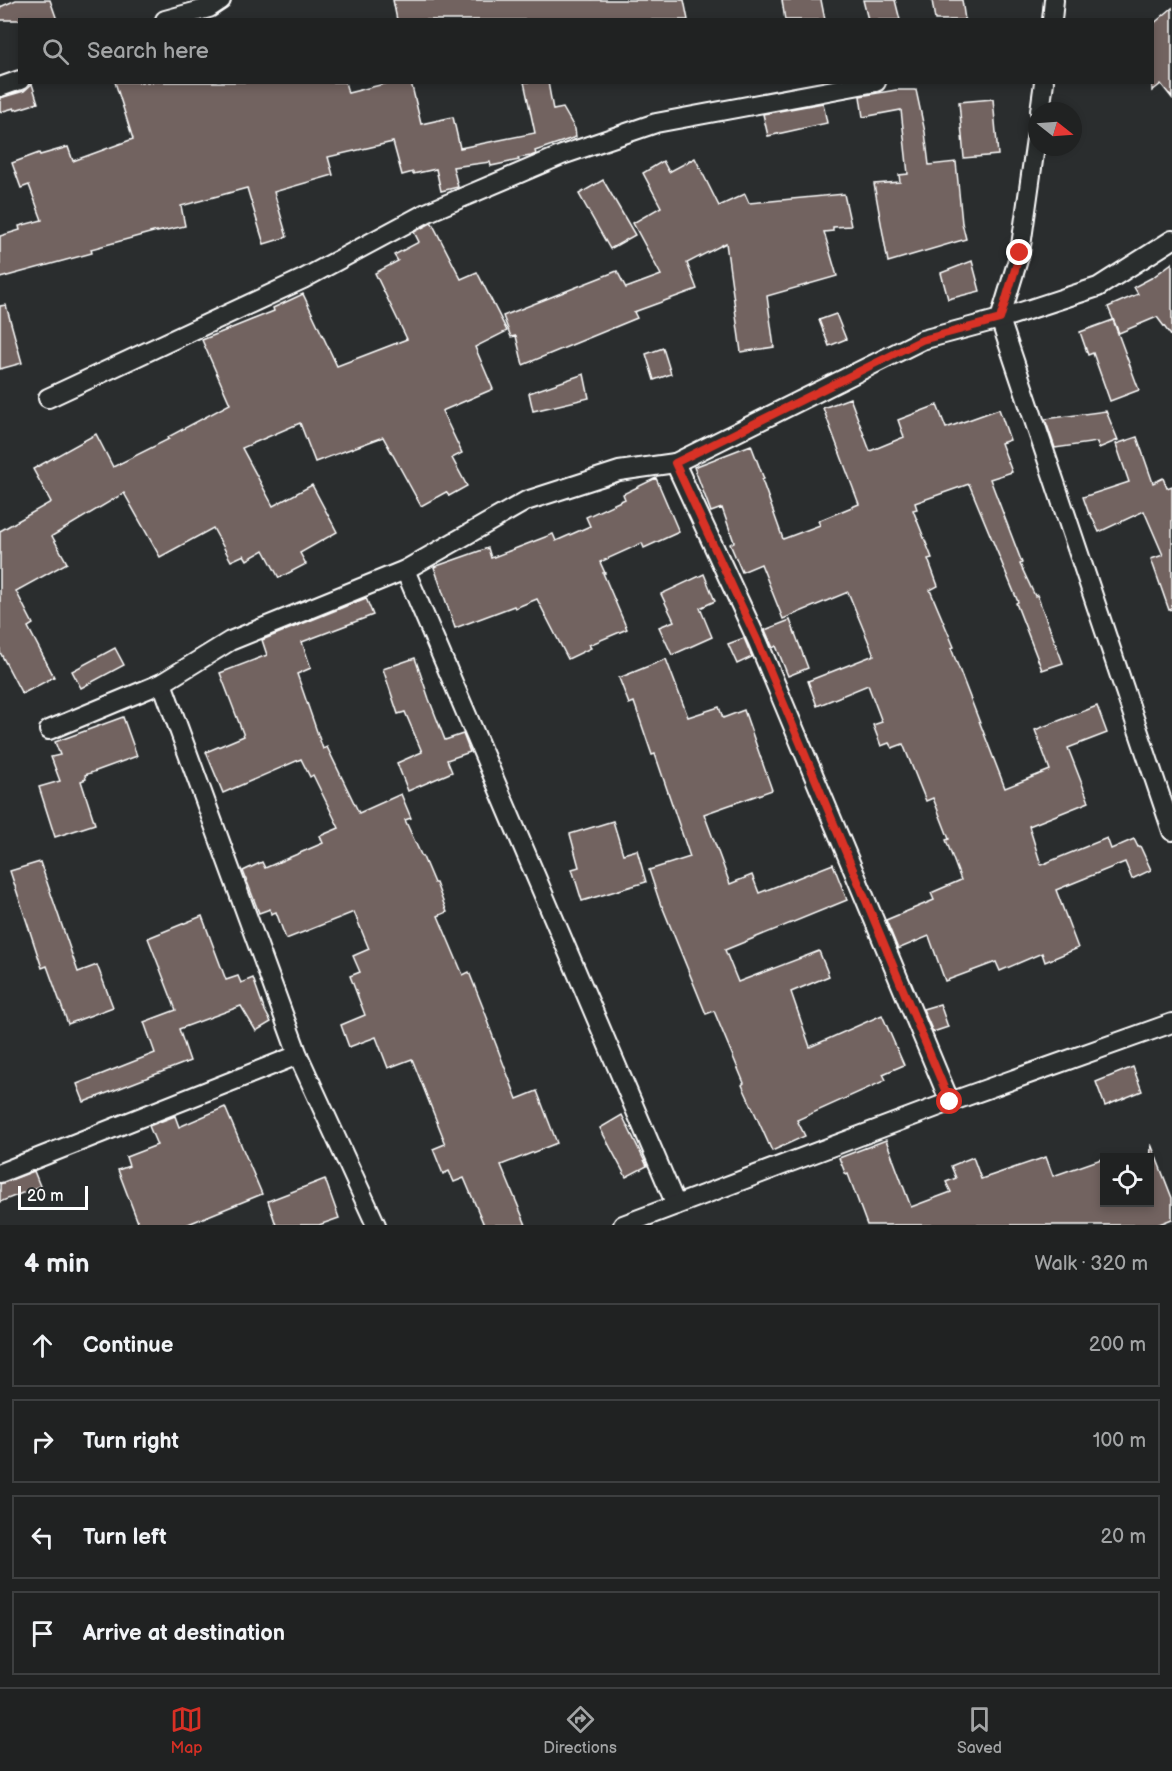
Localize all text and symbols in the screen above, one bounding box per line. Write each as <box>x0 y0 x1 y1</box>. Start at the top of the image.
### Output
search box <box>18 18 1154 84</box>
icon: search <box>39 35 72 68</box>
text: Search here <box>87 38 209 65</box>
north arrow <box>1028 102 1082 156</box>
route end <box>1006 239 1032 265</box>
route start <box>936 1088 962 1114</box>
map controls <box>1100 1153 1154 1207</box>
button: locate <box>1100 1153 1154 1207</box>
scale bar <box>18 1183 88 1210</box>
text: 20 m <box>27 1187 63 1206</box>
text: 4 min <box>24 1249 89 1280</box>
text: Walk · 320 m <box>1034 1252 1148 1276</box>
icon: ahead <box>26 1329 59 1362</box>
text: Continue <box>83 1332 173 1359</box>
text: 200 m <box>1089 1333 1146 1357</box>
icon: right <box>26 1425 59 1458</box>
text: Turn right <box>83 1428 179 1455</box>
text: 100 m <box>1093 1429 1146 1453</box>
icon: left <box>26 1521 59 1554</box>
text: Turn left <box>83 1524 167 1551</box>
text: 20 m <box>1101 1525 1146 1549</box>
icon: arrive <box>26 1617 59 1650</box>
text: Arrive at destination <box>83 1620 285 1647</box>
tab: Map <box>170 1703 203 1758</box>
tab: Directions <box>543 1703 617 1758</box>
tab: Saved <box>957 1703 1002 1758</box>

